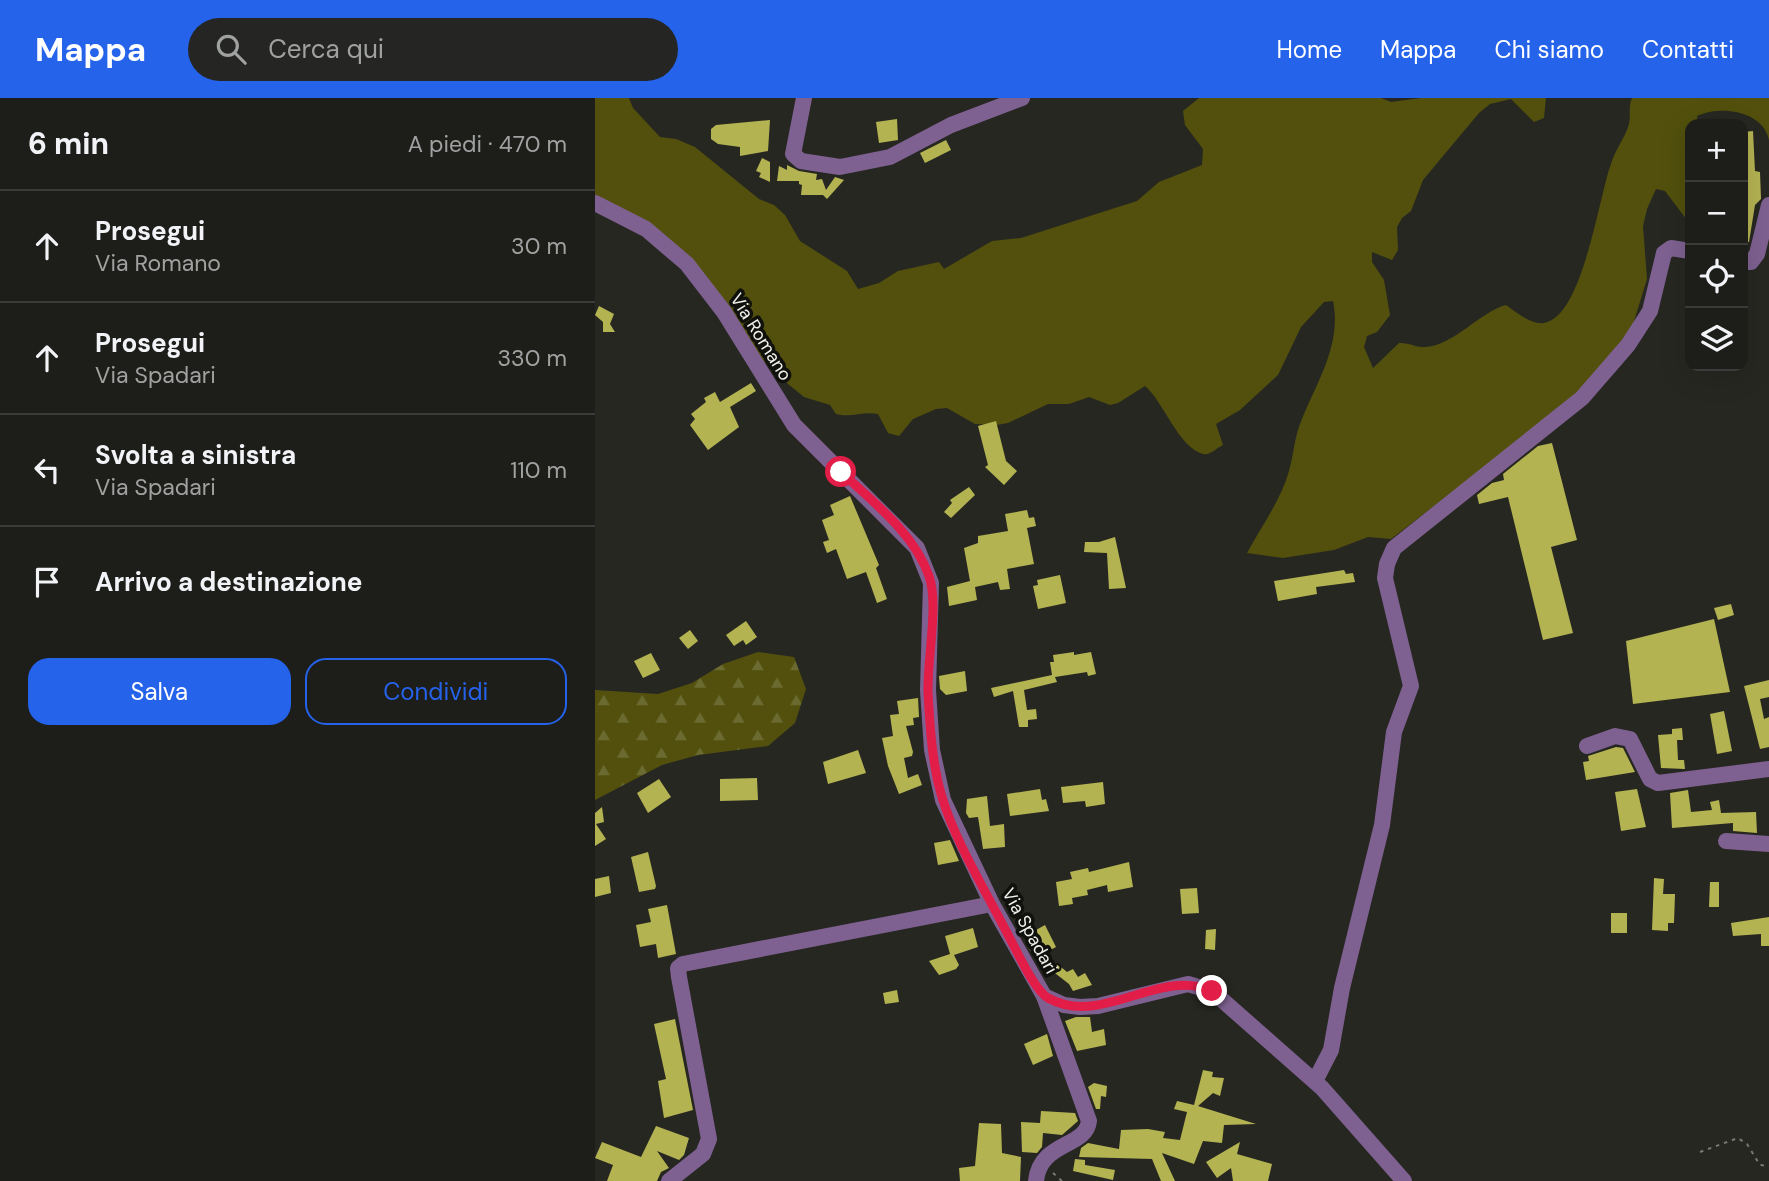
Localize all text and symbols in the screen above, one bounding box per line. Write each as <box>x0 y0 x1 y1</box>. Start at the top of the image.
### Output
search box <box>188 18 678 81</box>
text: Mappa <box>35 28 146 71</box>
icon: search <box>212 30 250 68</box>
text: Cerca qui <box>268 32 384 66</box>
text: Home <box>1276 34 1342 65</box>
text: Mappa <box>1380 34 1456 65</box>
text: Chi siamo <box>1494 34 1604 65</box>
text: Contatti <box>1642 34 1734 65</box>
map controls <box>1685 119 1748 371</box>
button: + <box>1685 119 1748 182</box>
text: 6 min <box>28 124 109 163</box>
text: A piedi · 470 m <box>408 129 567 159</box>
button: − <box>1685 182 1748 245</box>
text: Prosegui <box>95 214 205 248</box>
icon: ahead <box>28 227 66 265</box>
text: 30 m <box>511 231 567 261</box>
button: locate <box>1685 245 1748 308</box>
text: Via Romano <box>95 248 221 278</box>
street label: Via Romano <box>725 289 797 385</box>
button: layers <box>1685 308 1748 371</box>
text: Prosegui <box>95 326 205 360</box>
icon: ahead <box>28 339 66 377</box>
text: 330 m <box>497 343 567 373</box>
text: Via Spadari <box>95 360 216 390</box>
text: Svolta a sinistra <box>95 438 296 472</box>
icon: left <box>28 451 66 489</box>
text: 110 m <box>510 455 567 485</box>
route start <box>825 456 856 487</box>
text: Via Spadari <box>95 472 216 502</box>
icon: arrive <box>28 563 66 601</box>
text: Arrivo a destinazione <box>95 565 362 599</box>
button: Salva <box>28 658 291 725</box>
button: Condividi <box>305 658 567 725</box>
street label: Via Spadari <box>997 884 1063 978</box>
route end <box>1196 975 1227 1006</box>

